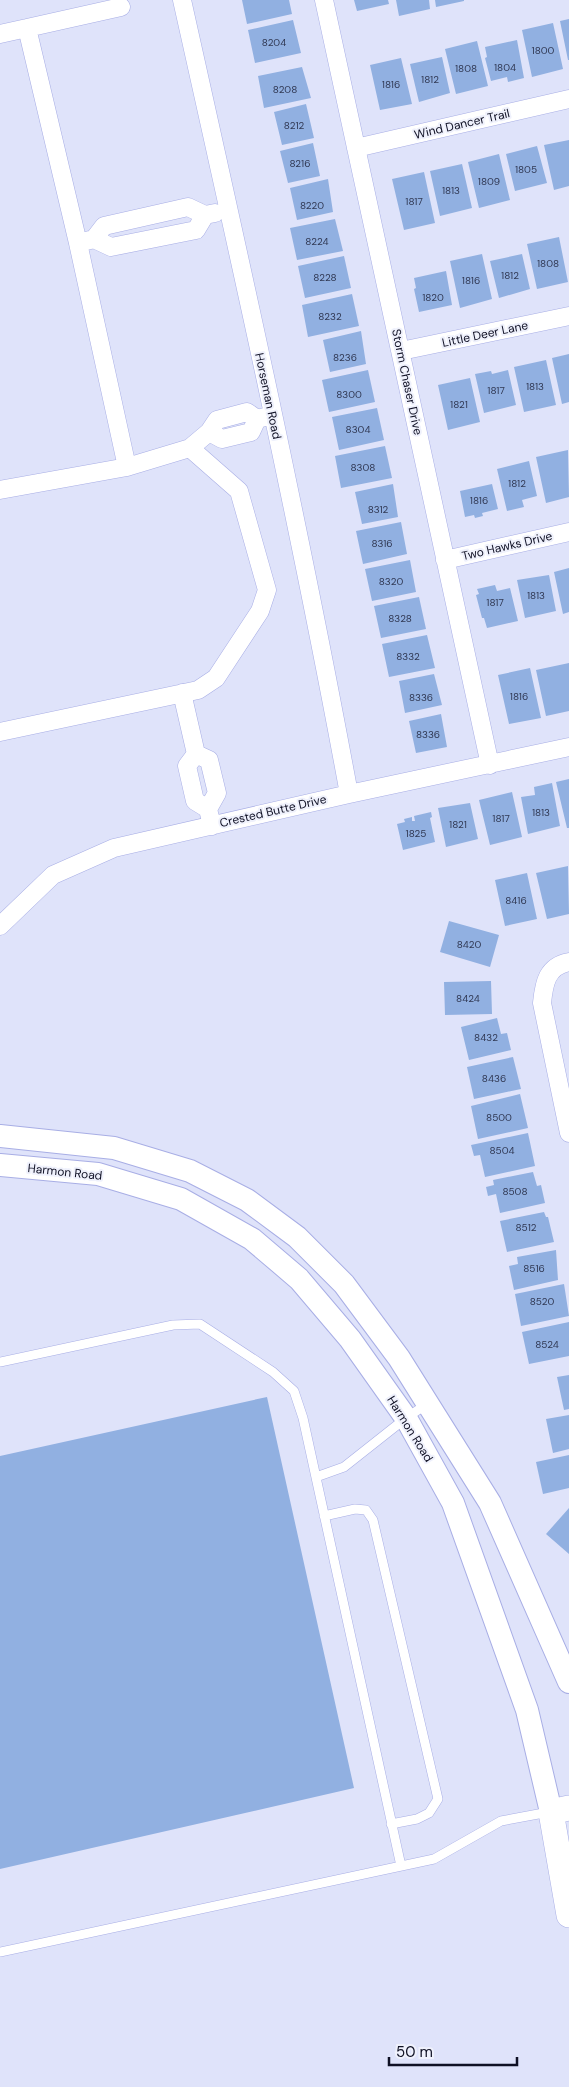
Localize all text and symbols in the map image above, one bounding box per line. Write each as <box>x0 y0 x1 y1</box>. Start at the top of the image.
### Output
house number: 8204 <box>262 36 286 49</box>
house number: 1800 <box>532 44 555 57</box>
house number: 1804 <box>494 61 516 74</box>
house number: 1808 <box>455 62 477 75</box>
house number: 1812 <box>421 73 439 86</box>
house number: 1816 <box>382 78 400 91</box>
house number: 8208 <box>273 83 297 96</box>
street label: Wind Dancer Trail <box>413 105 511 143</box>
house number: 8212 <box>284 119 305 132</box>
house number: 8216 <box>289 157 311 170</box>
house number: 1805 <box>515 163 537 176</box>
house number: 1809 <box>478 175 500 188</box>
house number: 1813 <box>442 184 460 197</box>
house number: 1817 <box>405 195 423 208</box>
house number: 8220 <box>300 199 324 212</box>
house number: 8224 <box>305 235 329 248</box>
house number: 1808 <box>537 257 559 270</box>
house number: 1812 <box>501 269 519 282</box>
house number: 8228 <box>313 271 337 284</box>
house number: 1816 <box>462 274 480 287</box>
house number: 1820 <box>422 291 444 304</box>
house number: 8232 <box>318 310 342 323</box>
street label: Little Deer Lane <box>441 317 530 351</box>
street label: Storm Chaser Drive <box>388 328 426 437</box>
street label: Horseman Road <box>251 351 285 441</box>
house number: 8236 <box>333 351 357 364</box>
house number: 1813 <box>526 380 544 393</box>
house number: 1817 <box>487 384 505 397</box>
house number: 8300 <box>336 388 362 401</box>
house number: 1821 <box>450 398 468 411</box>
house number: 8304 <box>346 423 370 436</box>
house number: 8308 <box>351 461 375 474</box>
house number: 1812 <box>508 477 526 490</box>
house number: 1816 <box>470 494 488 507</box>
house number: 8312 <box>368 503 389 516</box>
street label: Two Hawks Drive <box>460 528 554 564</box>
house number: 8316 <box>371 537 393 550</box>
house number: 8320 <box>379 575 403 588</box>
house number: 1813 <box>527 589 545 602</box>
house number: 1817 <box>486 596 504 609</box>
house number: 8328 <box>388 612 412 625</box>
house number: 8332 <box>396 650 420 663</box>
house number: 1816 <box>510 690 528 703</box>
house number: 8336 <box>409 691 433 704</box>
house number: 8336 <box>416 728 440 741</box>
street label: Crested Butte Drive <box>218 791 328 831</box>
house number: 1813 <box>532 806 550 819</box>
house number: 1817 <box>492 812 510 825</box>
house number: 1821 <box>449 818 467 831</box>
house number: 1825 <box>406 827 426 840</box>
house number: 8416 <box>505 894 527 907</box>
house number: 8420 <box>457 938 481 951</box>
house number: 8424 <box>456 992 480 1005</box>
house number: 8432 <box>474 1031 498 1044</box>
house number: 8436 <box>482 1072 506 1085</box>
house number: 8500 <box>486 1111 512 1124</box>
house number: 8504 <box>489 1144 515 1157</box>
street label: Harmon Road <box>27 1160 103 1184</box>
house number: 8508 <box>502 1185 528 1198</box>
house number: 8512 <box>515 1221 537 1234</box>
house number: 8516 <box>523 1262 545 1275</box>
house number: 8520 <box>530 1295 554 1308</box>
house number: 8524 <box>535 1338 559 1351</box>
street label: Harmon Road <box>383 1393 437 1465</box>
scale bar <box>389 2034 516 2066</box>
text: 50 m <box>396 2042 433 2062</box>

